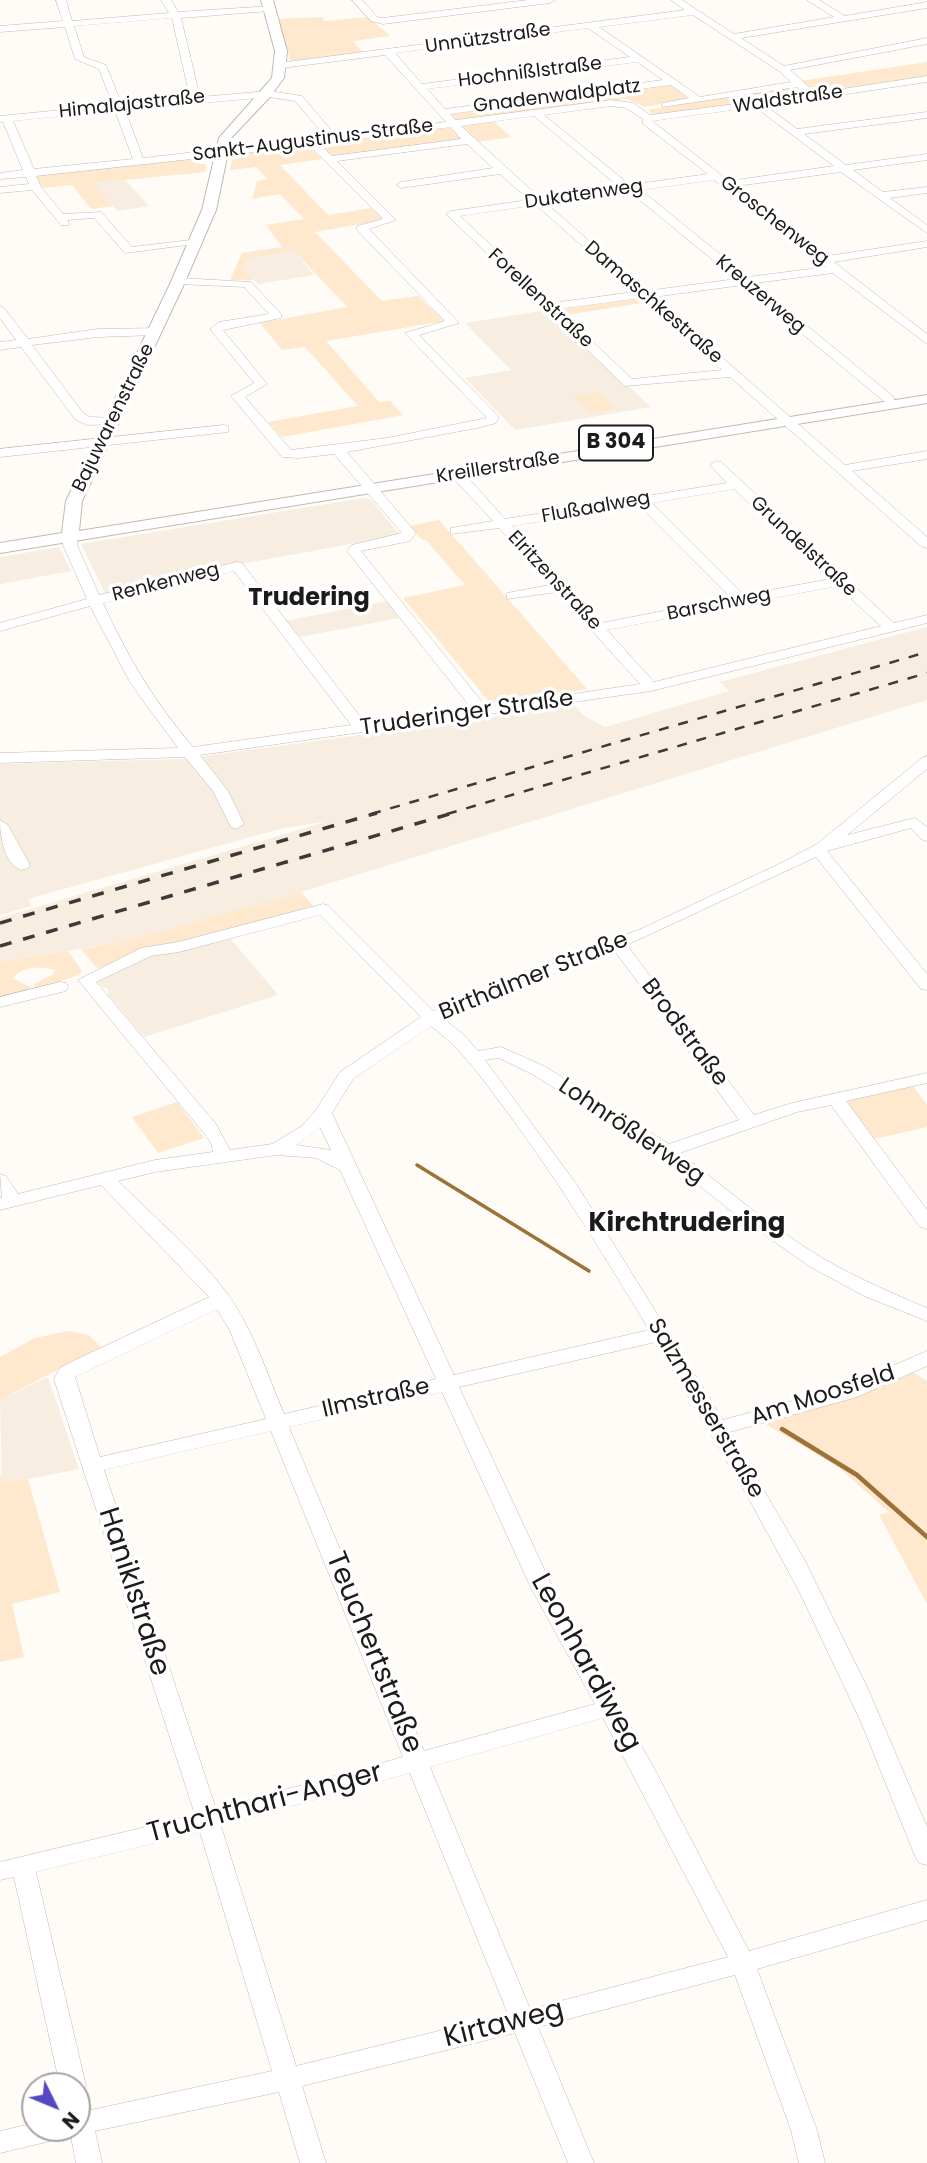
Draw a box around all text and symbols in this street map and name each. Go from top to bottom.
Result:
street label: Unnützstraße [424,19,552,59]
street label: Hochnißlstraße [457,53,603,93]
street label: Gnadenwaldplatz [472,75,642,119]
street label: Waldstraße [732,81,844,119]
street label: Himalajastraße [58,86,206,124]
street label: Sankt-Augustinus-Straße [191,115,435,167]
street label: Groschenweg [715,171,833,271]
street label: Dukatenweg [523,175,645,215]
street label: Damaschkestraße [579,237,727,369]
street label: Forellenstraße [483,244,597,354]
street label: Kreuzerweg [710,251,810,339]
street label: Bajuwarenstraße [68,340,160,496]
road number: B 304 [579,426,653,460]
street label: Kreillerstraße [435,447,561,489]
street label: Flußaalweg [540,487,652,529]
street label: Grundelstraße [745,492,861,602]
street label: Elritzenstraße [502,527,606,635]
street label: Renkenweg [110,559,222,607]
street label: Barschweg [665,584,773,626]
district label: Trudering [248,585,370,613]
street label: Truderinger Straße [359,685,575,743]
street label: Birthälmer Straße [436,927,632,1027]
street label: Brodstraße [635,974,733,1092]
street label: Lohnrößlerweg [553,1073,709,1191]
district label: Kirchtrudering [588,1208,786,1240]
street label: Salzmesserstraße [641,1314,769,1504]
street label: Am Moosfeld [748,1360,898,1432]
street label: Ilmstraße [320,1373,432,1425]
street label: Haniklstraße [90,1504,176,1680]
street label: Teuchertstraße [317,1548,429,1758]
street label: Leonhardiweg [522,1568,648,1758]
street label: Truchthari-Anger [144,1756,386,1852]
street label: Kirtaweg [441,1994,567,2056]
north arrow [21,2072,91,2142]
text: N [56,2106,85,2135]

